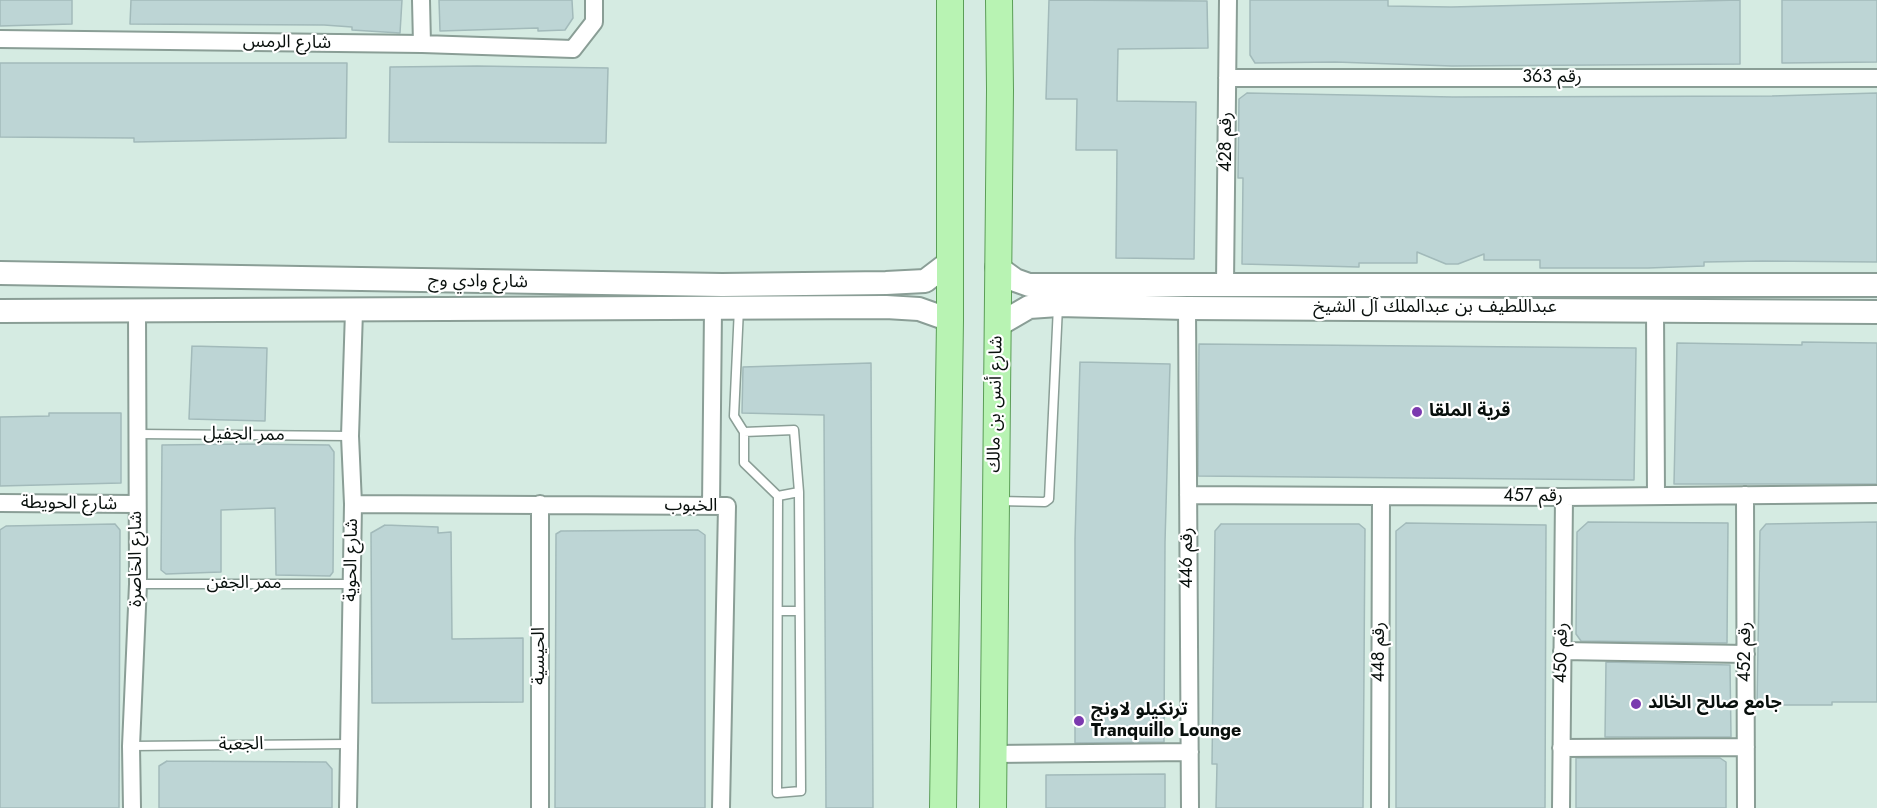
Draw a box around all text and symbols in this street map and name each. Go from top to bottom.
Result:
street label: شارع الرمس [243,31,331,55]
street label: رقم 363 [1522,67,1582,89]
street label: رقم 428 [1216,112,1238,172]
street label: شارع وادي وج [428,270,528,294]
street label: عبداللطيف بن عبدالملك آل الشيخ [1313,297,1557,319]
street label: شارع أنس بن مالك [984,335,1008,473]
place label: قرية الملقا [1429,401,1510,423]
marker: قرية الملقا [1410,405,1424,419]
street label: ممر الجفيل [203,423,285,447]
street label: رقم 457 [1503,486,1563,508]
street label: شارع الحويطة [21,492,117,516]
street label: الخبوب [664,495,718,517]
street label: شارع الخاصرة [126,511,148,607]
street label: شارع الحوية [340,518,364,602]
street label: رقم 446 [1177,528,1199,588]
street label: ممر الجفن [207,573,281,595]
street label: رقم 448 [1369,622,1391,682]
street label: رقم 450 [1551,622,1573,684]
street label: رقم 452 [1735,622,1757,682]
street label: الحيسية [529,627,551,685]
place label: جامع صالح الخالد [1648,693,1782,715]
marker: جامع صالح الخالد [1629,697,1643,711]
place label: ترنكيلو لاونج Tranquillo Lounge [1091,700,1241,742]
marker: ترنكيلو لاونج Tranquillo Lounge [1072,714,1086,728]
street label: الجعبة [218,734,264,756]

